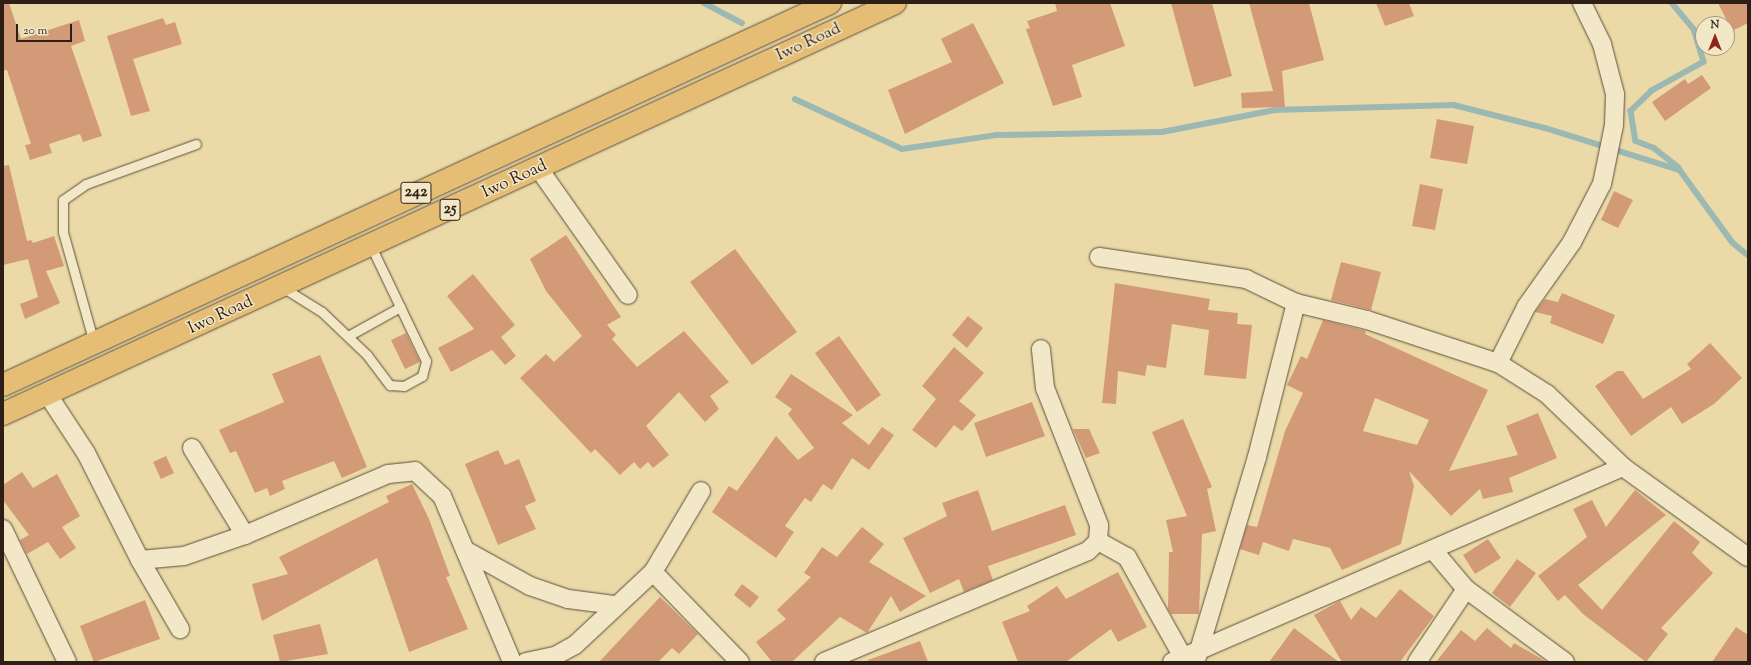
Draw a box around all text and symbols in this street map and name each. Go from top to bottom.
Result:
scale bar [18,16,74,42]
north arrow [1695,16,1735,56]
text: N [1711,17,1719,33]
street label: Iwo Road [773,19,845,67]
text: 20 m [23,22,47,40]
street label: Iwo Road [479,156,551,204]
road number: 242 [400,179,432,207]
road number: 25 [439,196,461,224]
street label: Iwo Road [185,292,257,340]

